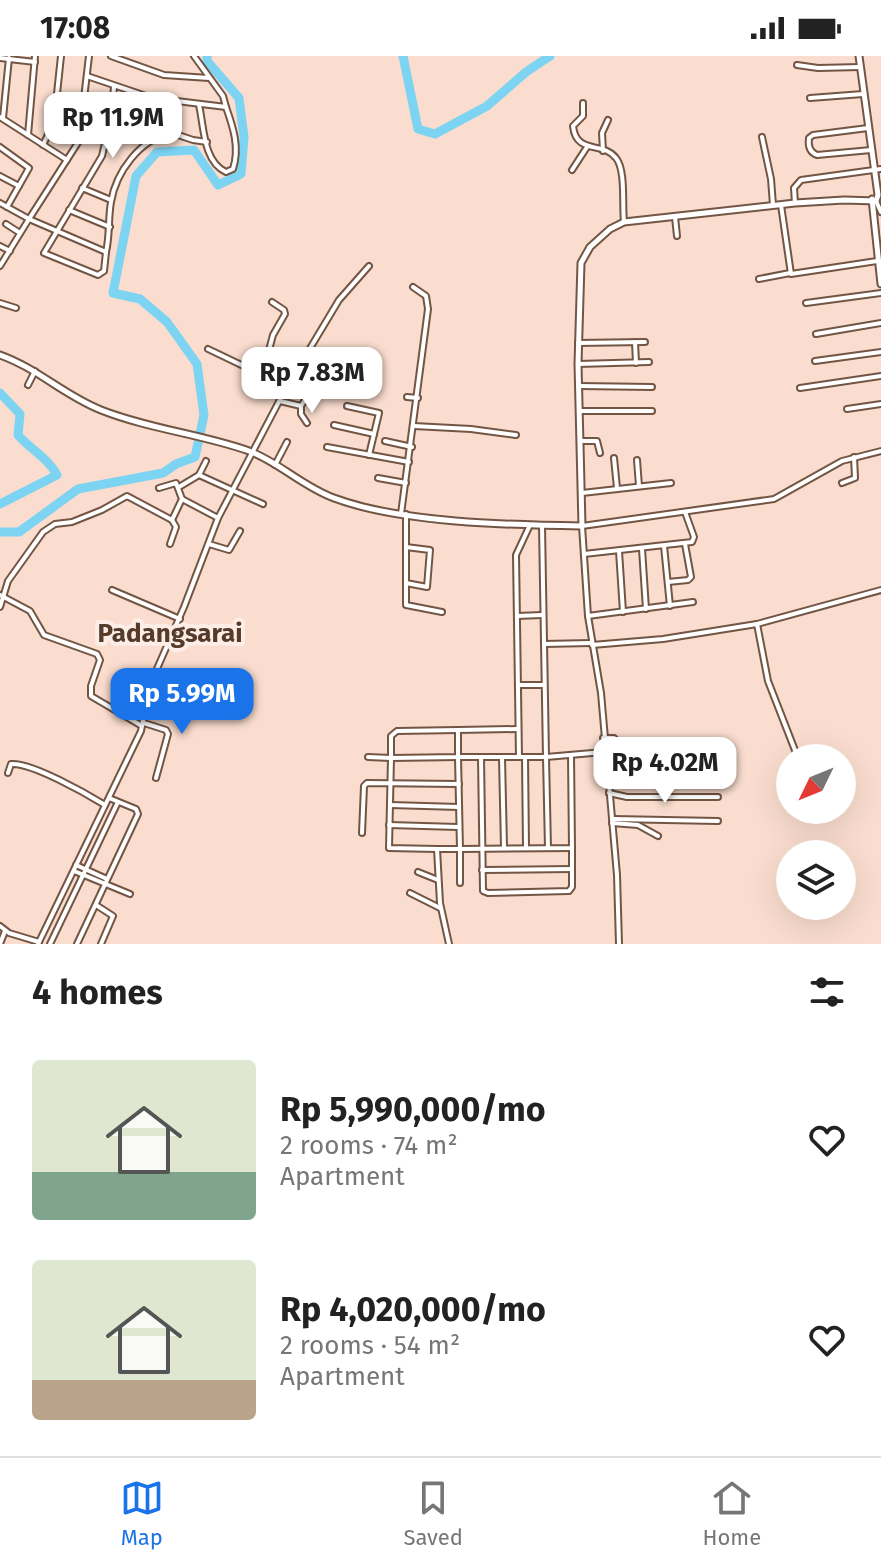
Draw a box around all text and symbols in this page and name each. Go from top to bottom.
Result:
text: 17:08 [40,10,110,46]
pin: Rp 11.9M [30,92,196,160]
text: Rp 11.9M [62,102,164,133]
pin: Rp 7.83M [229,347,395,415]
text: Rp 7.83M [259,357,365,388]
district label: Padangsarai [97,618,243,649]
pin: Rp 5.99M [99,668,265,736]
text: Rp 5.99M [129,678,235,709]
pin: Rp 4.02M [582,737,748,805]
north arrow [776,744,856,824]
map controls [776,744,856,920]
text: Rp 4.02M [611,747,719,778]
button: layers [776,840,856,920]
icon: filters [805,970,849,1014]
text: 4 homes [32,972,163,1013]
text: Rp 5,990,000/mo [280,1089,546,1130]
icon: home [96,1092,192,1188]
icon: heart [805,1118,849,1162]
text: 2 rooms · 74 m² [280,1130,458,1161]
text: Apartment [280,1161,405,1192]
text: Rp 4,020,000/mo [280,1289,546,1330]
icon: home [96,1292,192,1388]
icon: heart [805,1318,849,1362]
text: 2 rooms · 54 m² [280,1330,460,1361]
text: Apartment [280,1361,405,1392]
tab: Map [120,1476,164,1551]
tab: Saved [403,1476,463,1551]
tab: Home [703,1476,761,1551]

